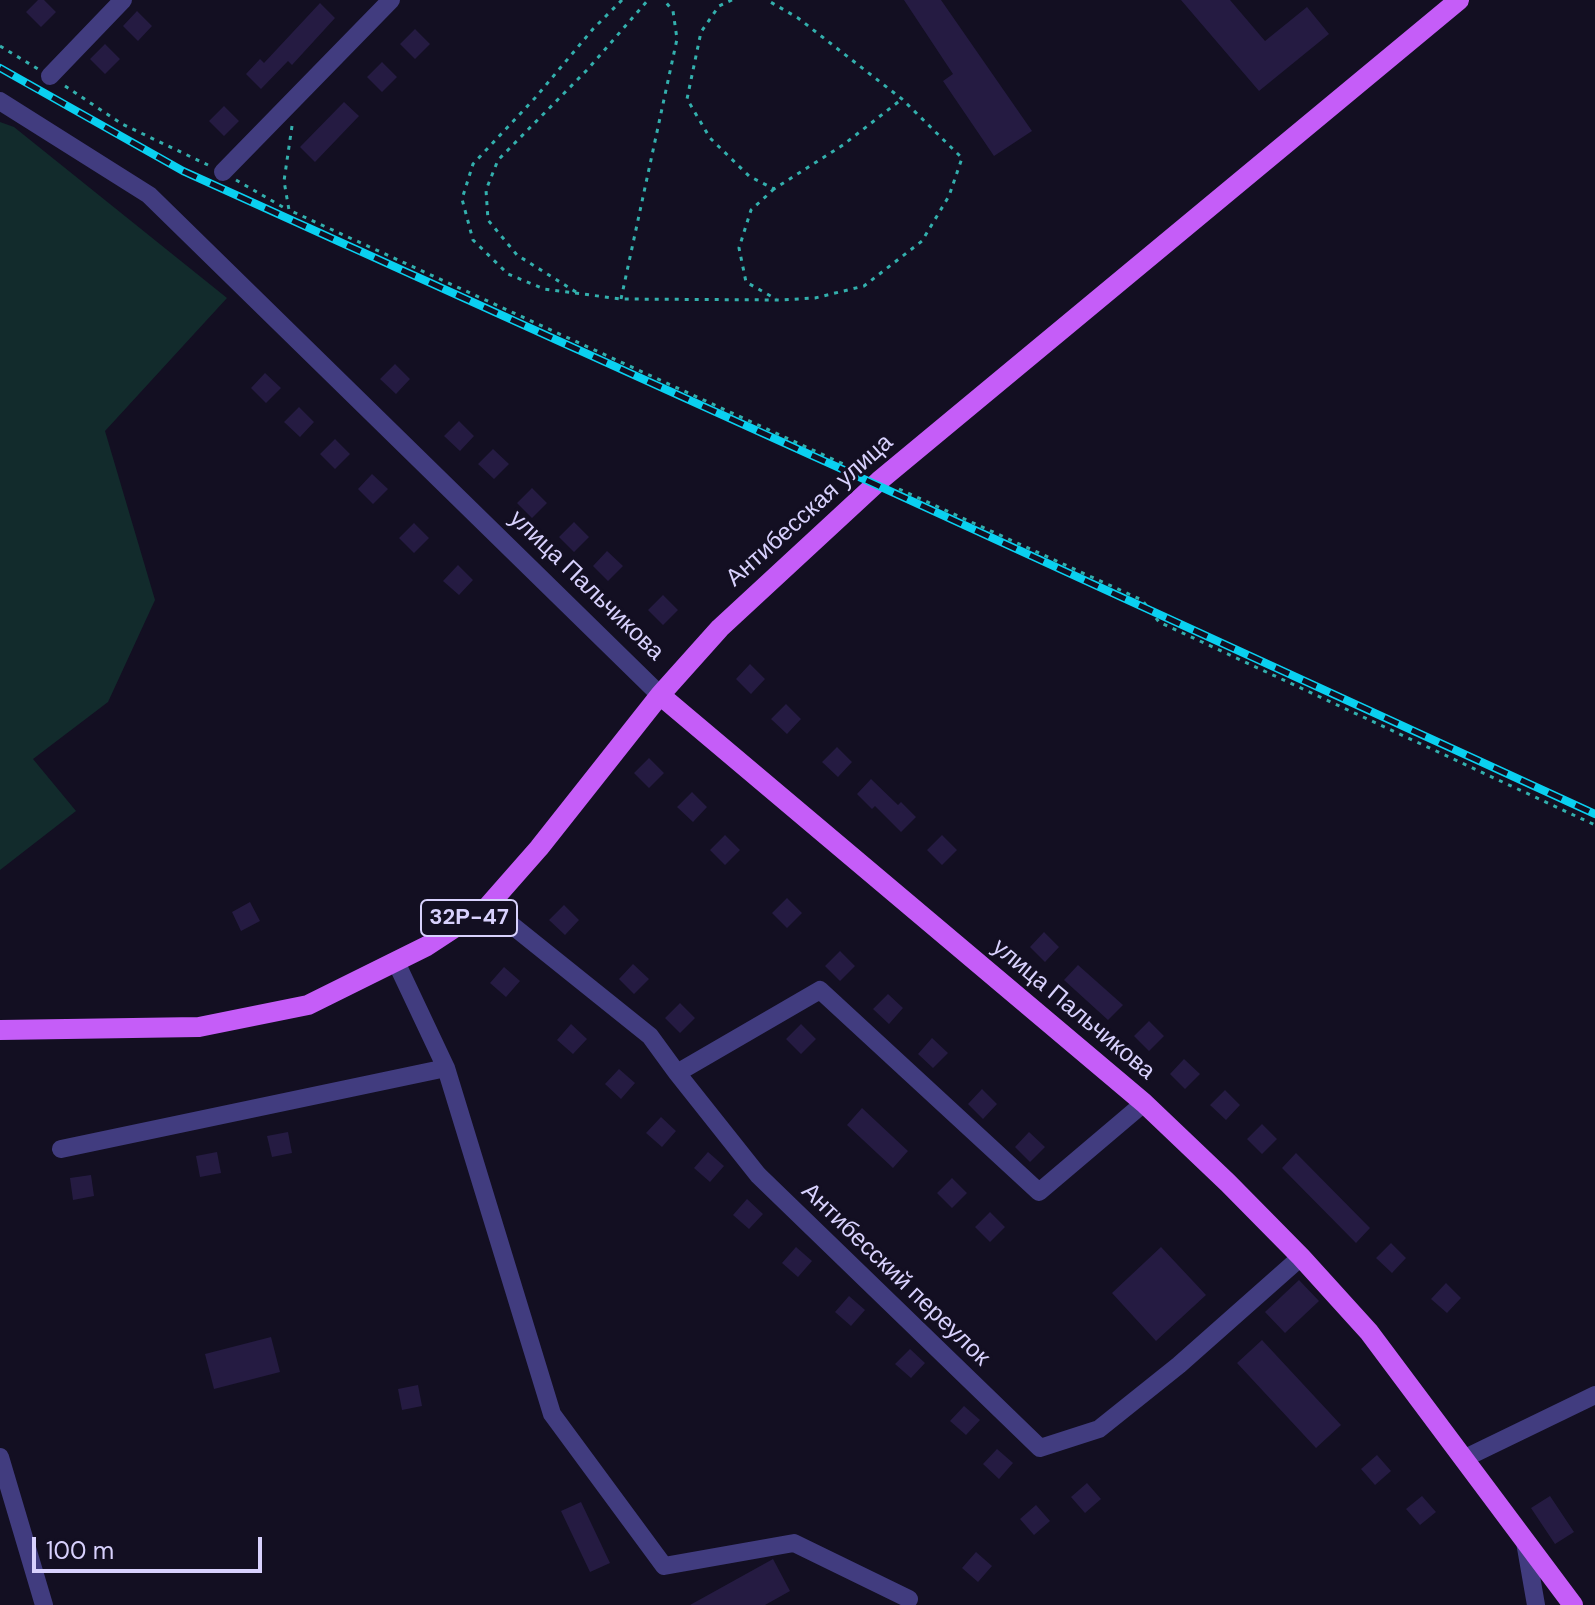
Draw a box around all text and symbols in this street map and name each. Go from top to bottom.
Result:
street label: Антибесская улица [721,429,899,593]
street label: улица Пальчикова [503,505,669,667]
road number: 32Р-47 [421,900,517,936]
street label: улица Пальчикова [986,933,1160,1087]
street label: Антибесский переулок [795,1178,995,1372]
scale bar [36,1521,266,1571]
text: 100 m [46,1535,114,1566]

